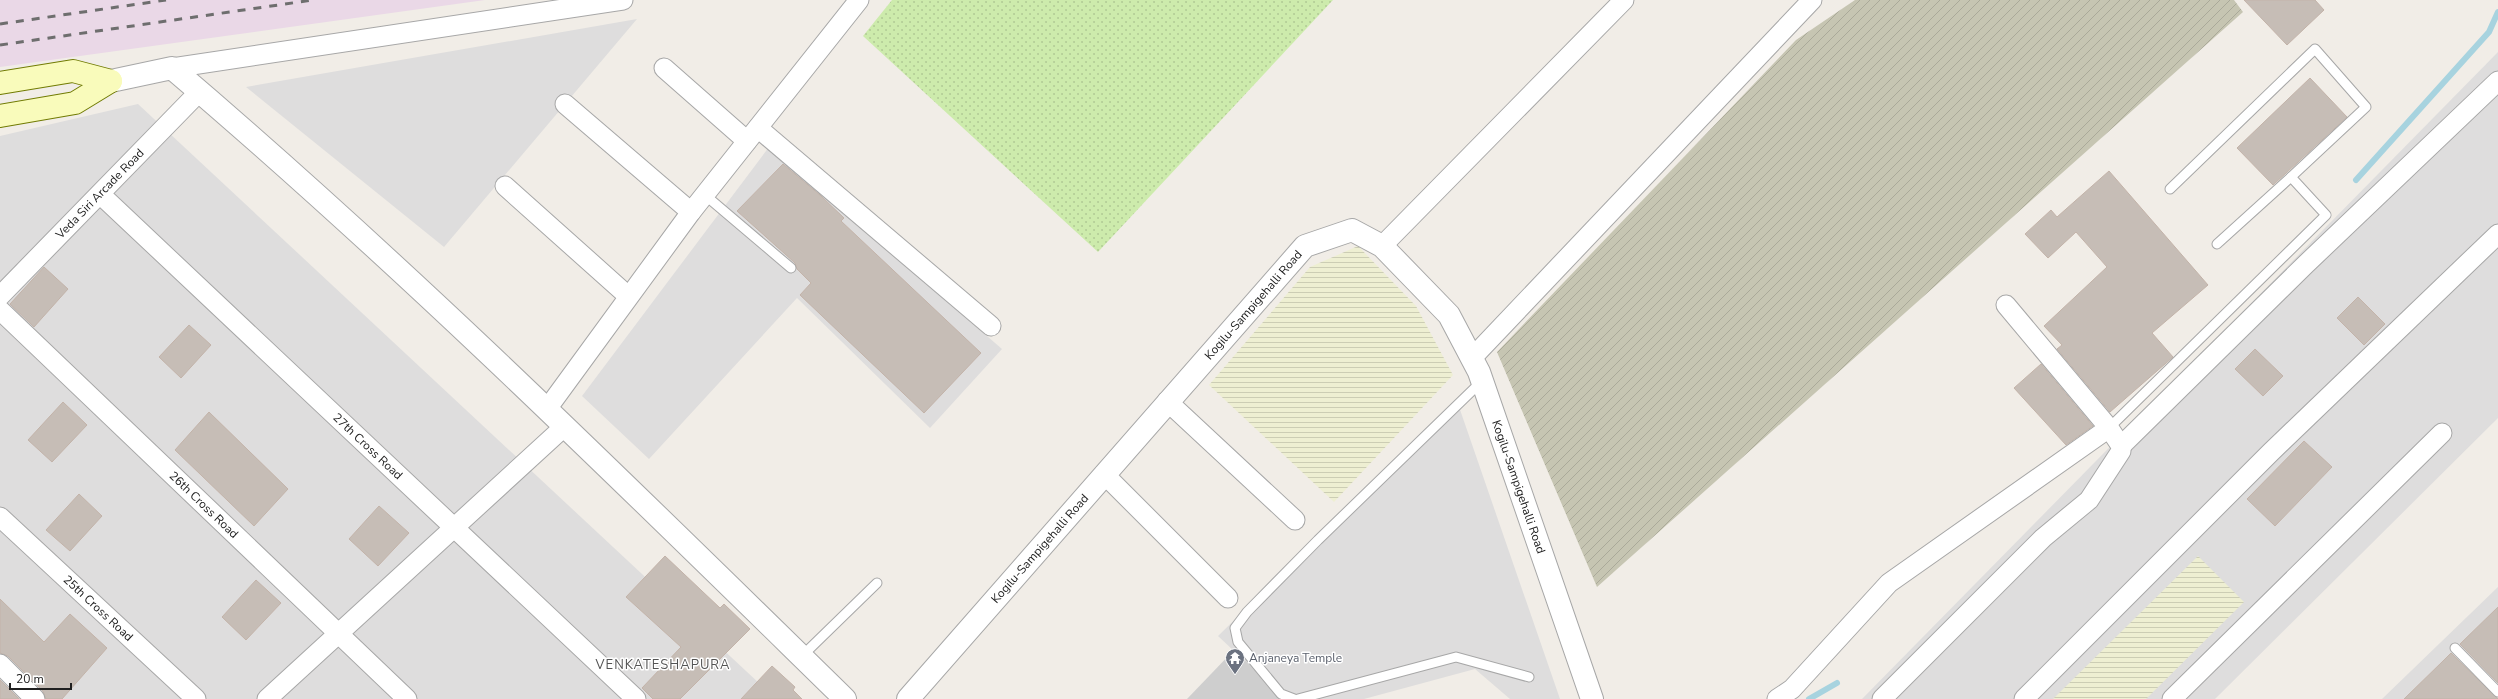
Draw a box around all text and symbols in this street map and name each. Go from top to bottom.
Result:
street label: Veda Siri Arcade Road [51,145,148,243]
street label: Kogilu-Sampigehalli Road [1201,247,1306,363]
street label: 27th Cross Road [330,410,406,483]
street label: Kogilu-Sampigehalli Road [1488,418,1549,556]
street label: 26th Cross Road [166,468,242,542]
street label: Kogilu-Sampigehalli Road [987,490,1092,607]
street label: 25th Cross Road [60,572,137,645]
temple icon: Anjaneya Temple [1224,647,1246,675]
place label: Anjaneya Temple [1249,650,1342,666]
district label: VENKATESHAPURA [595,656,730,674]
scale bar [10,665,71,691]
text: 20 m [16,671,44,687]

